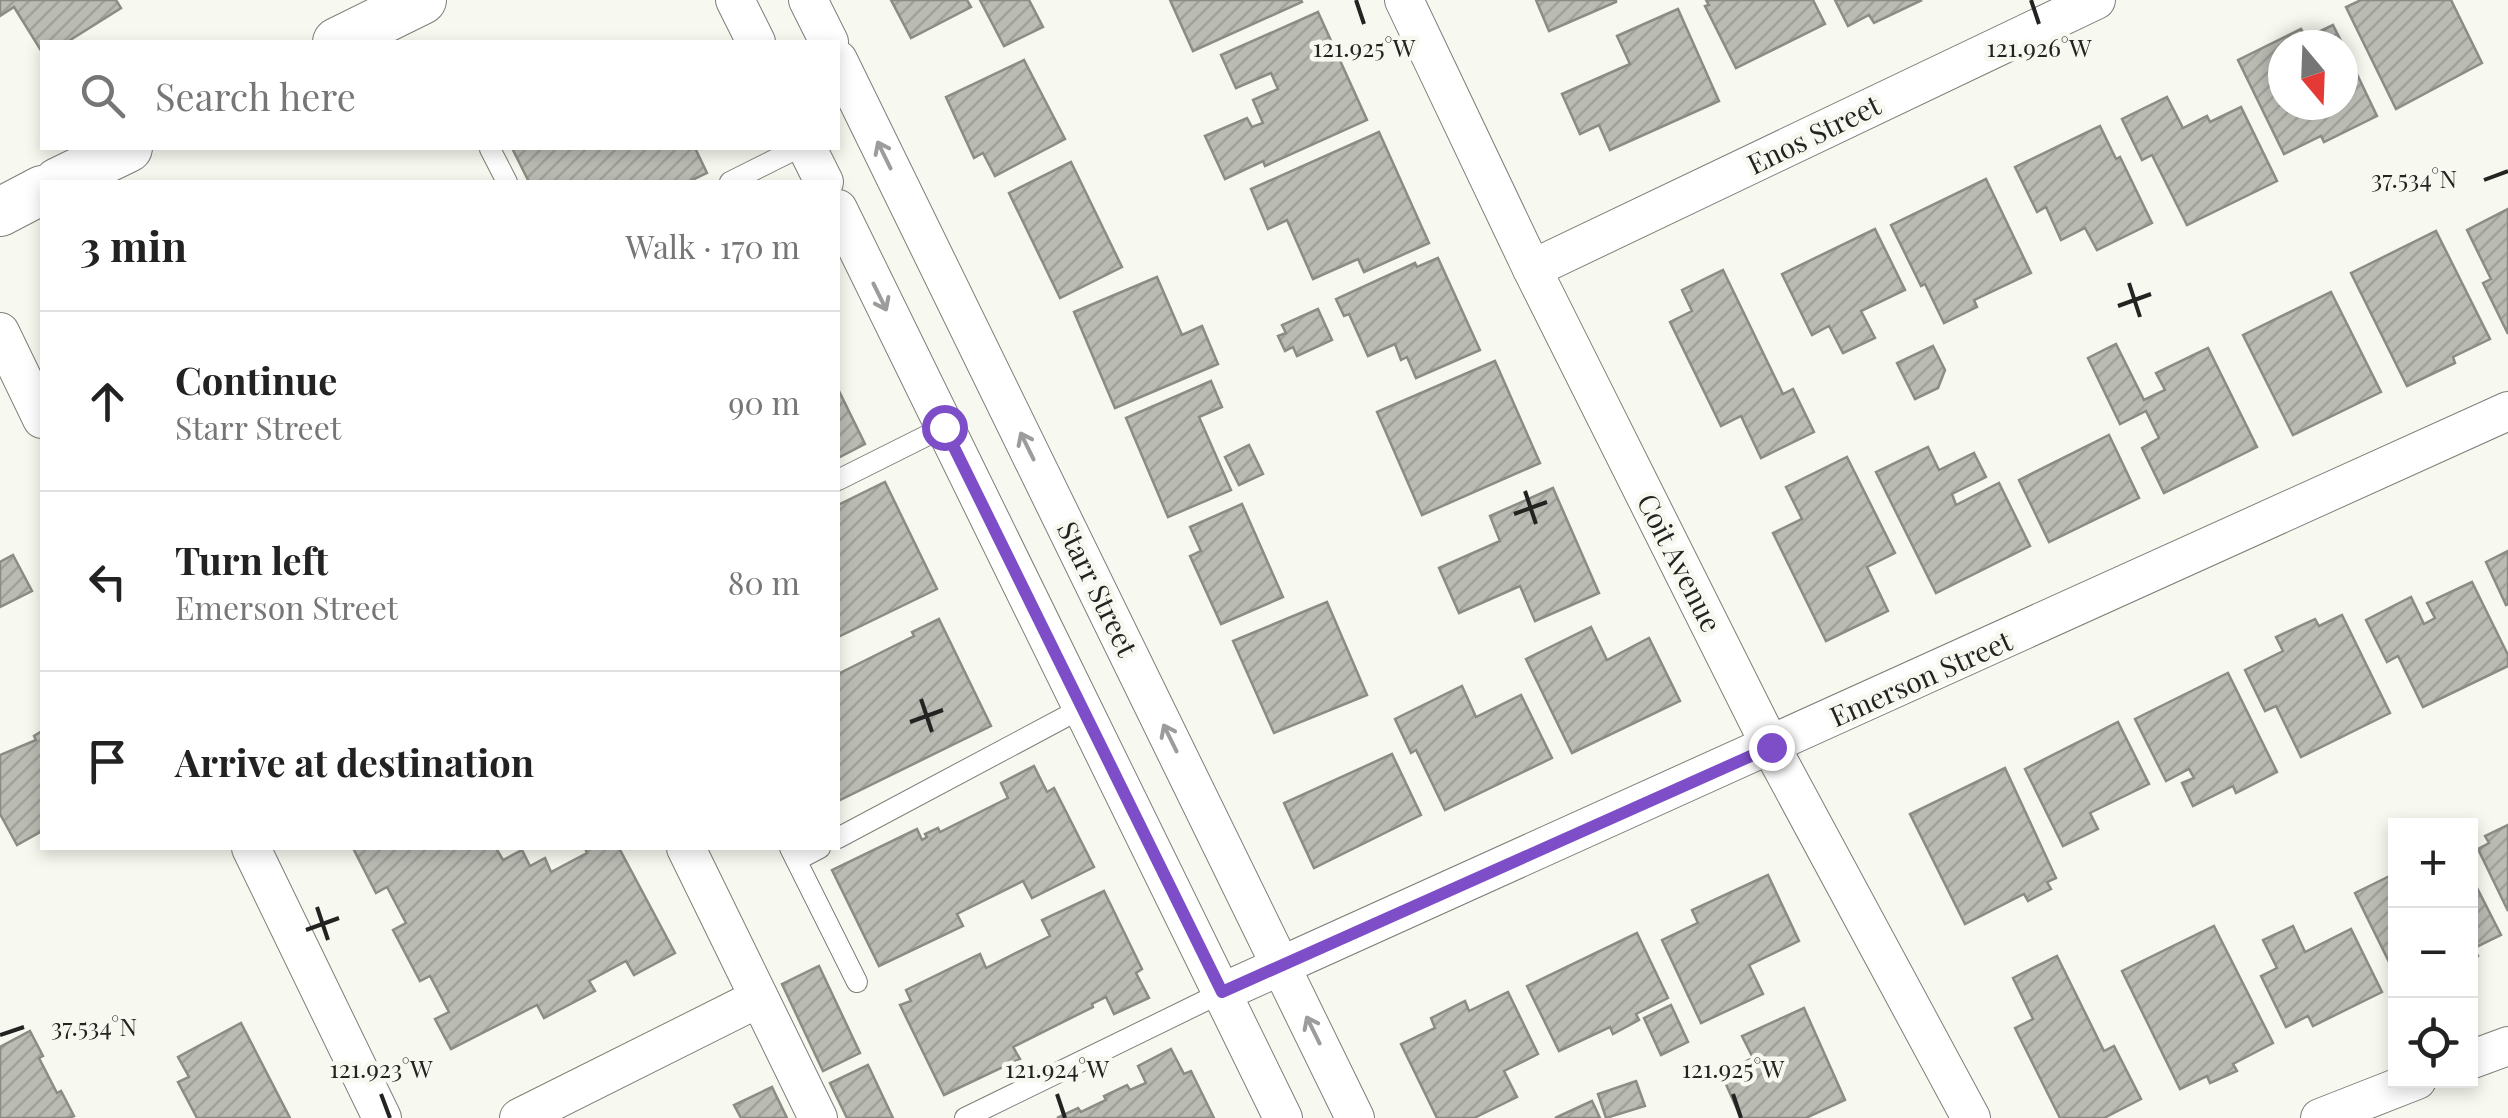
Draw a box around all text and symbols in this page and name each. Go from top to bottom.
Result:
text: 121.925°W [1313,30,1416,63]
text: 121.926°W [1986,30,2092,63]
north arrow [2268,30,2358,120]
search box [40,40,840,150]
icon: search [75,68,130,123]
text: Search here [155,70,356,121]
street label: Enos Street [1741,85,1887,182]
one-way arrow [874,140,893,170]
text: 37.534°N [2371,161,2457,194]
text: 3 min [80,217,187,273]
text: Walk · 170 m [626,224,800,267]
one-way arrow [872,281,891,311]
text: Continue [175,354,337,405]
icon: ahead [80,374,135,429]
text: 90 m [728,380,800,423]
text: Starr Street [175,405,341,448]
route start [922,405,968,451]
one-way arrow [1017,432,1036,462]
street label: Coit Avenue [1630,487,1731,638]
street label: Starr Street [1050,515,1147,663]
text: Turn left [175,534,328,585]
icon: left [80,554,135,609]
text: 80 m [728,560,800,603]
text: Emerson Street [175,585,398,628]
street label: Emerson Street [1824,621,2018,734]
one-way arrow [1160,724,1179,754]
route end [1749,725,1795,771]
icon: arrive [80,734,135,789]
text: Arrive at destination [175,736,534,787]
map controls [2388,818,2478,1088]
button: + [2388,818,2478,908]
button: − [2388,908,2478,998]
button: locate [2388,998,2478,1088]
text: 37.534°N [51,1009,137,1042]
one-way arrow [1302,1016,1321,1046]
text: 121.923°W [329,1051,433,1084]
text: 121.924°W [1005,1051,1109,1084]
text: 121.925°W [1682,1051,1785,1084]

